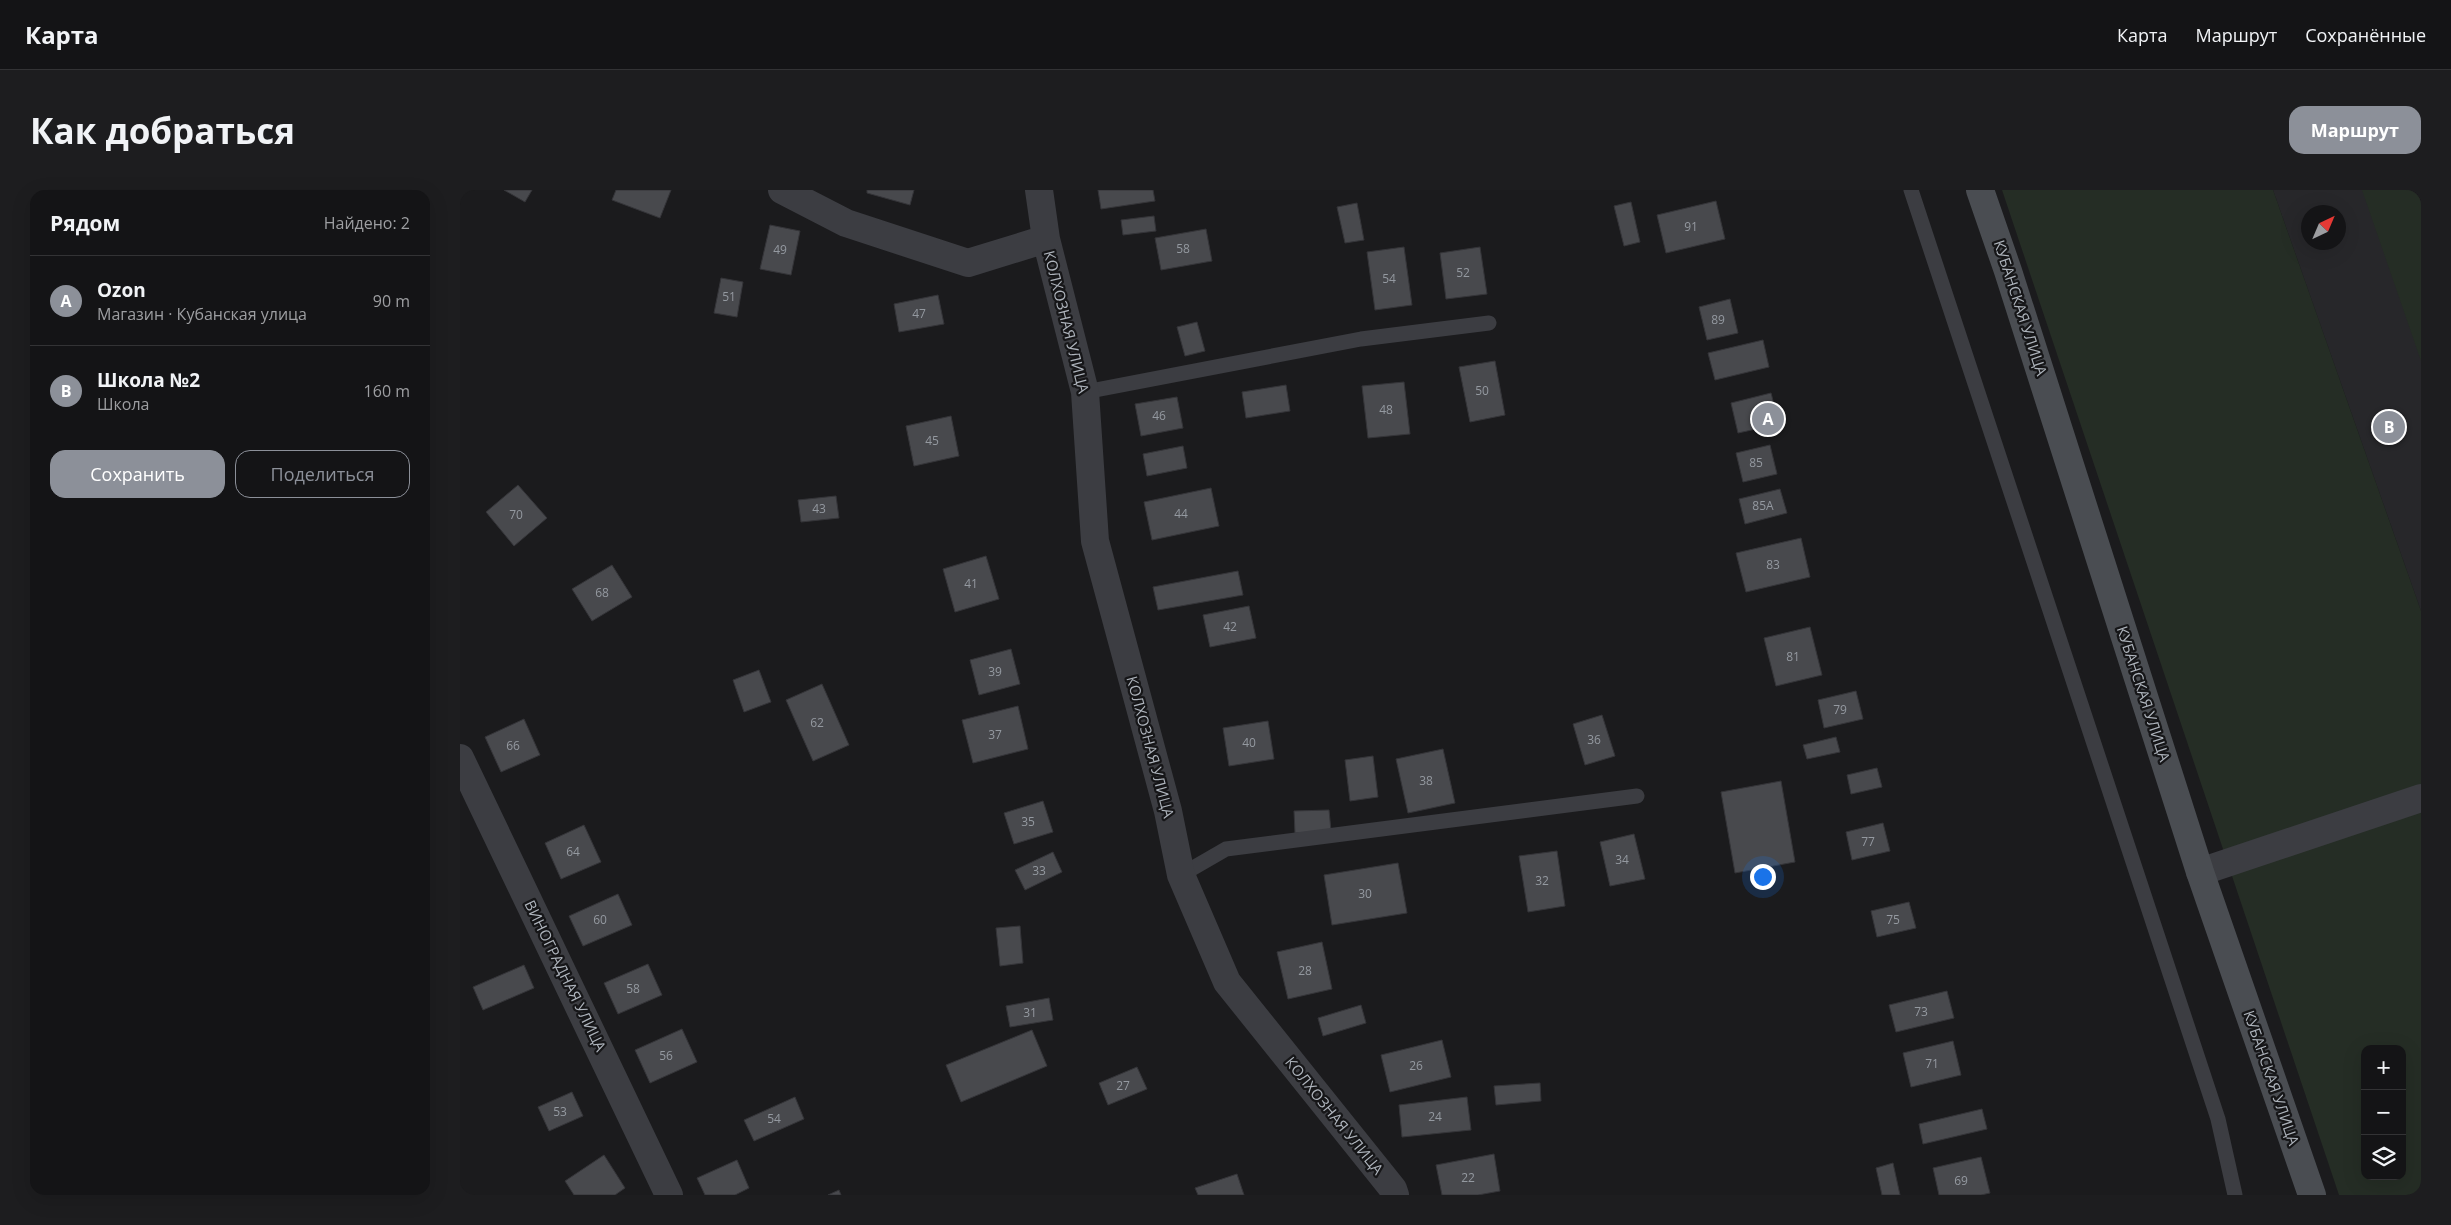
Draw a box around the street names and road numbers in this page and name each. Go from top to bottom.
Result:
street label: КУБАНСКАЯ УЛИЦА [1990,237,2052,378]
street label: КОЛХОЗНАЯ УЛИЦА [1040,248,1094,396]
street label: КУБАНСКАЯ УЛИЦА [2113,623,2175,764]
street label: КОЛХОЗНАЯ УЛИЦА [1122,674,1180,820]
street label: ВИНОГРАДНАЯ УЛИЦА [521,897,612,1055]
street label: КУБАНСКАЯ УЛИЦА [2239,1008,2305,1148]
street label: КОЛХОЗНАЯ УЛИЦА [1281,1052,1389,1179]

